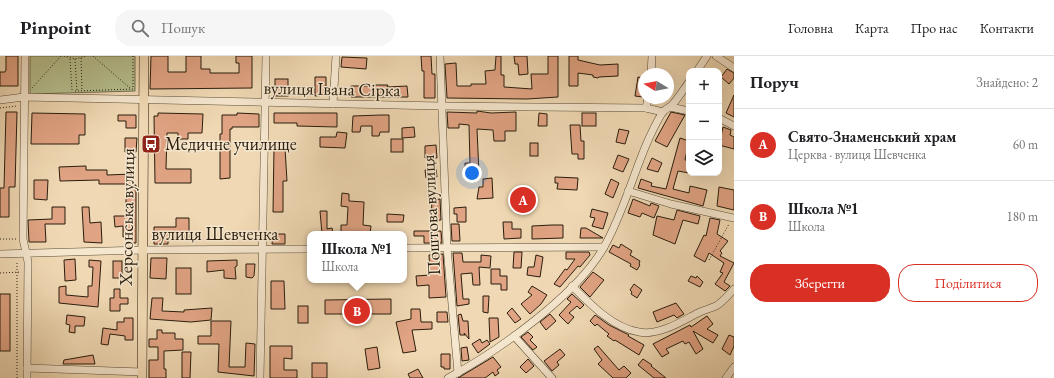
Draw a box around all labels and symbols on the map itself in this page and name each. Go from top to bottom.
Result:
north arrow [638,68,674,104]
street label: вулиця Івана Сірка [263,76,402,101]
place label: Медичне училище [165,132,297,155]
bus stop icon: Медичне училище [140,133,162,155]
street label: Херсонська вулиця [114,148,139,287]
street label: Поштова вулиця [416,154,445,276]
your location [462,163,482,183]
pin: A [510,185,536,215]
street label: вулиця Шевченка [152,222,279,245]
pin: B [344,296,370,326]

